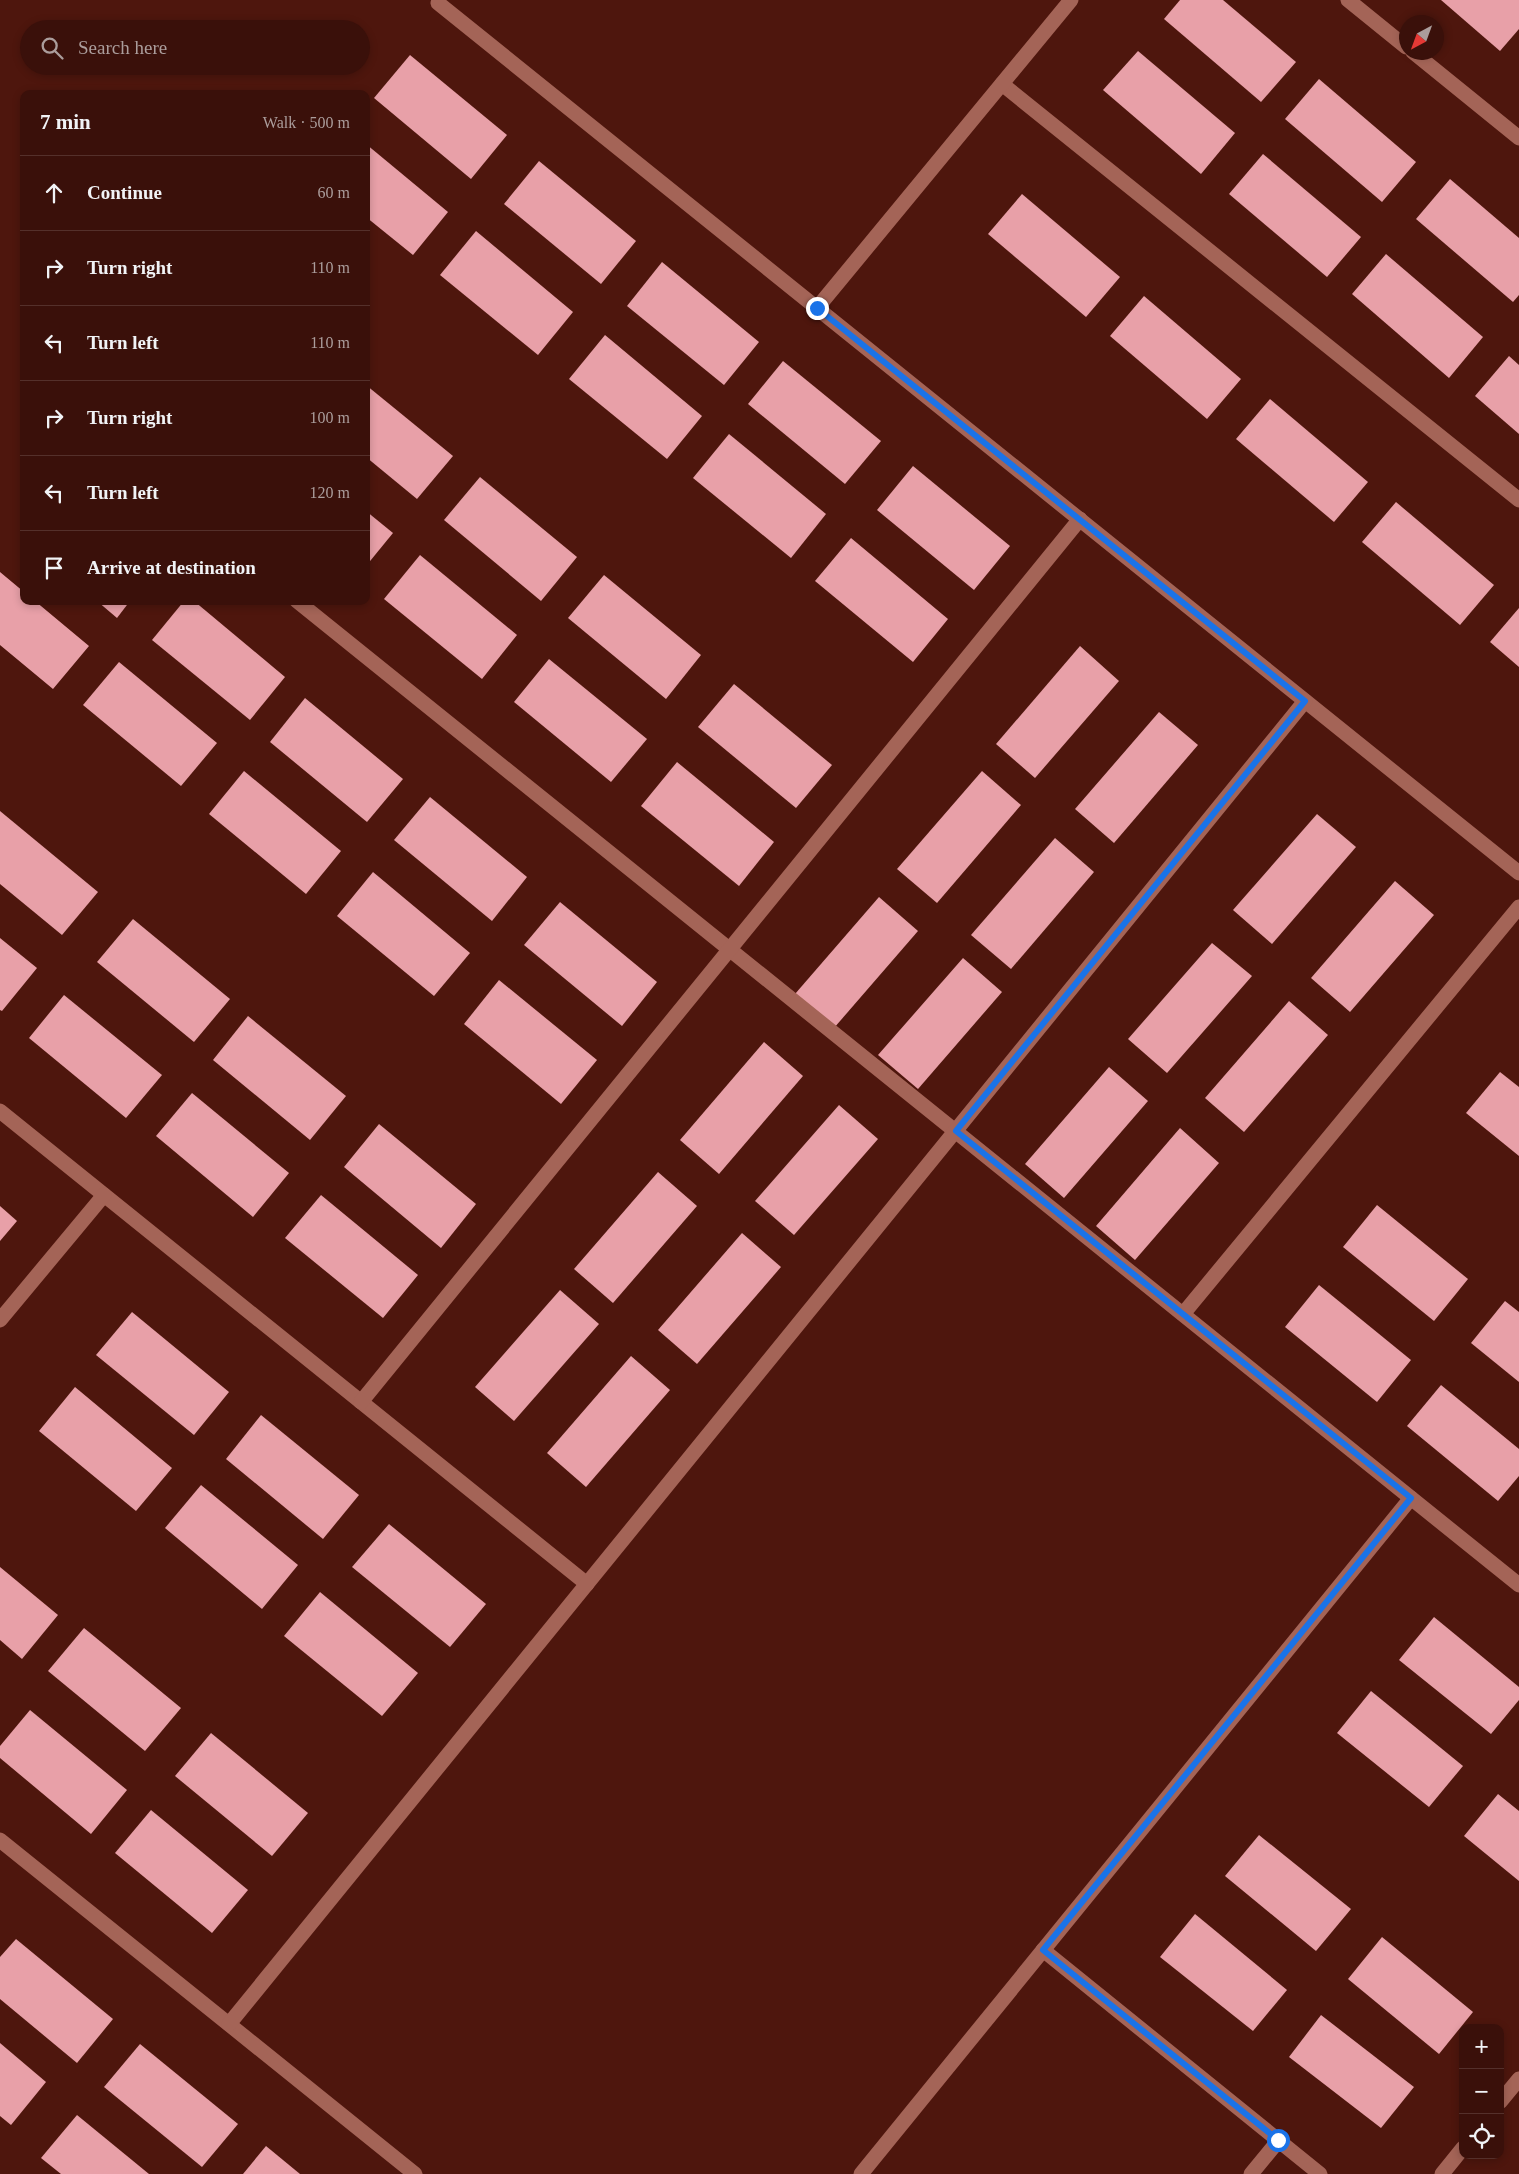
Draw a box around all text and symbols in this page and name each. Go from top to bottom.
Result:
north arrow [1399,15,1444,60]
search box [20,20,370,75]
icon: search [38,34,66,62]
text: Search here [78,37,167,58]
text: 7 min [40,110,91,134]
text: Walk · 500 m [263,114,350,131]
icon: ahead [40,179,68,207]
text: Continue [87,182,162,203]
text: 60 m [318,184,350,201]
icon: right [40,254,68,282]
text: Turn right [87,257,172,278]
text: 110 m [310,259,350,276]
route end [806,297,829,320]
icon: left [40,329,68,357]
text: Turn left [87,332,159,353]
text: 110 m [310,334,350,351]
icon: right [40,404,68,432]
text: Turn right [87,407,172,428]
text: 100 m [310,409,350,426]
icon: left [40,479,68,507]
text: Turn left [87,482,159,503]
text: 120 m [310,484,350,501]
icon: arrive [40,554,68,582]
text: Arrive at destination [87,557,256,578]
map controls [1459,2024,1504,2159]
button: + [1459,2024,1504,2069]
button: − [1459,2069,1504,2114]
button: locate [1459,2114,1504,2159]
route start [1267,2129,1290,2152]

